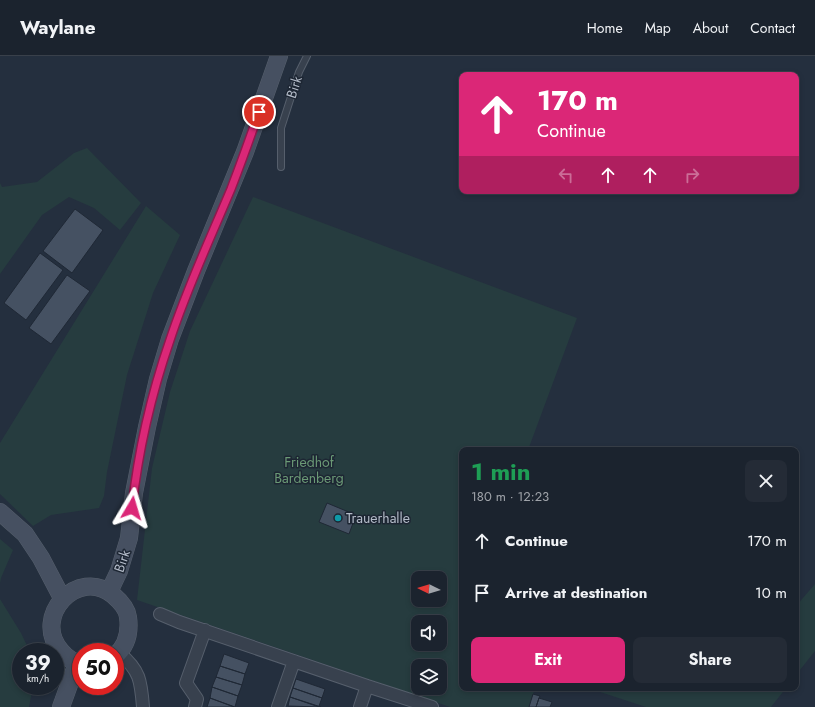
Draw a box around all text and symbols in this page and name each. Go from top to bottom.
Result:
text: Waylane [20,14,96,41]
text: Home [587,18,623,38]
text: Map [645,18,671,38]
text: About [693,18,728,38]
text: Contact [750,18,795,38]
street label: Birk [281,72,307,101]
text: 170 m [537,80,618,121]
icon: ahead [471,88,523,140]
pin [242,95,276,129]
icon: arrive [248,101,270,123]
text: Continue [537,118,606,144]
icon: left [555,164,577,186]
icon: ahead [597,164,619,186]
icon: ahead [639,164,661,186]
icon: right [681,164,703,186]
park label: Friedhof Bardenberg [274,452,344,488]
text: 1 min [471,454,531,489]
button: close [745,460,787,502]
position arrow [111,487,153,529]
text: 180 m · 12:23 [471,487,549,506]
place label: Trauerhalle [346,508,410,528]
marker: Trauerhalle [333,513,343,523]
icon: ahead [471,530,493,552]
text: Continue [505,530,568,552]
text: 170 m [747,530,787,552]
street label: Birk [109,546,135,575]
north arrow [411,571,447,607]
map controls [411,571,447,695]
icon: arrive [471,582,493,604]
text: Arrive at destination [505,582,647,604]
text: 10 m [755,582,787,604]
button: sound [411,615,447,651]
button: Exit [471,637,625,683]
button: Share [633,637,787,683]
speed limit sign: 50 [72,643,124,695]
text: 39 [25,649,51,678]
button: layers [411,659,447,695]
text: km/h [27,671,49,686]

